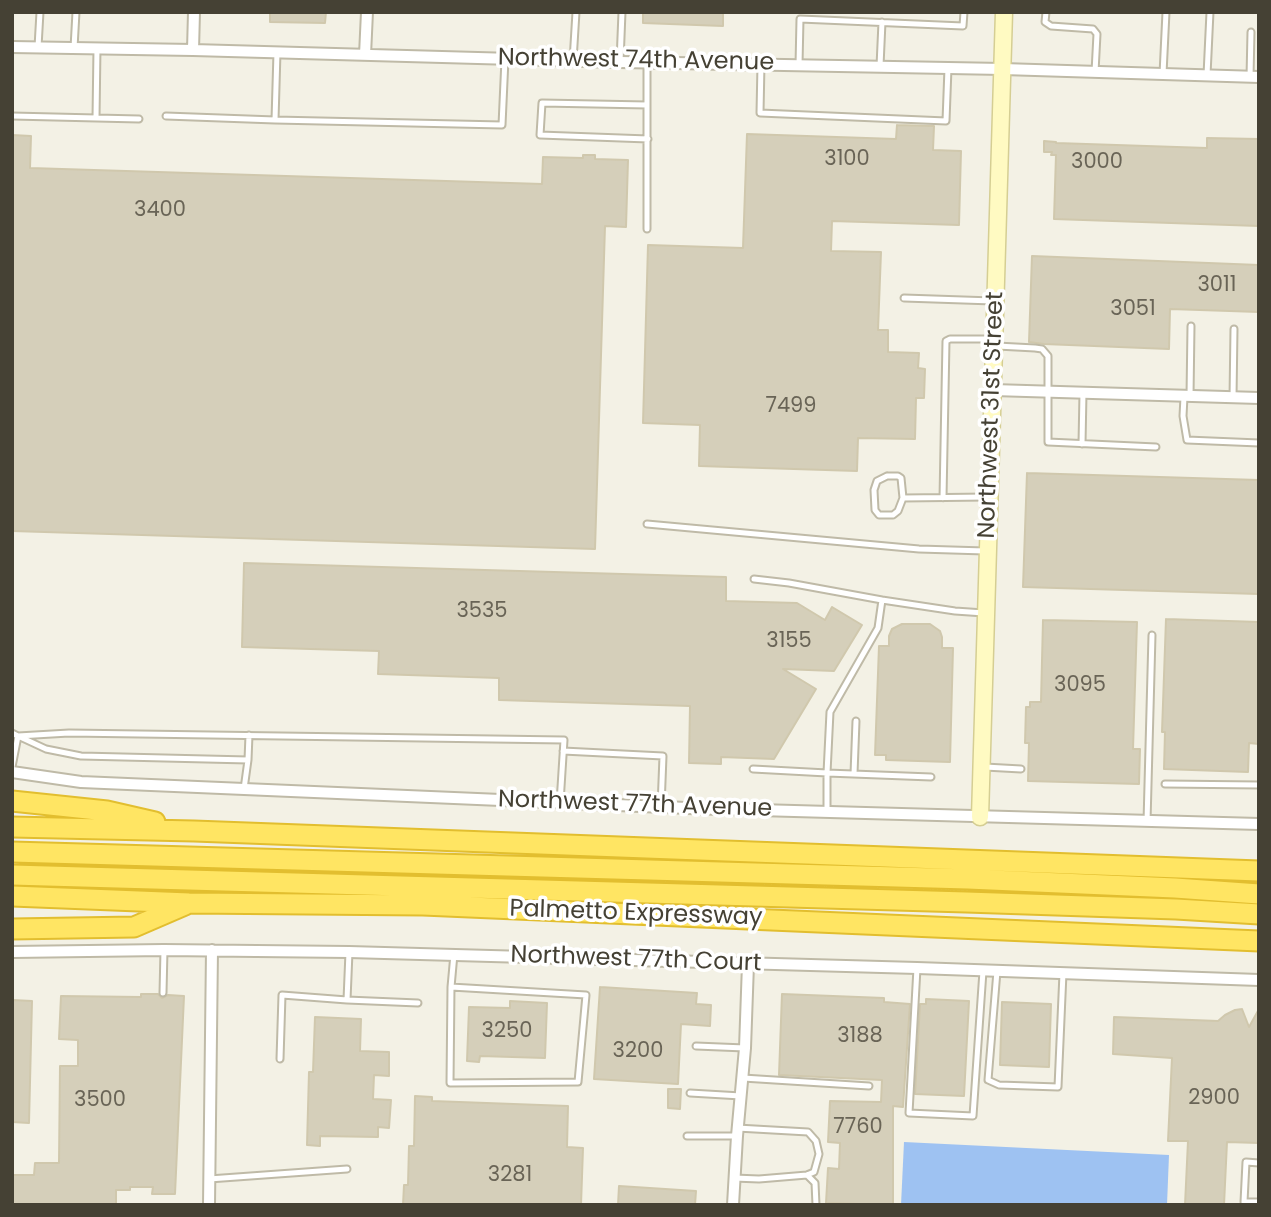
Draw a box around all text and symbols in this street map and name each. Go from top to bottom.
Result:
street label: Northwest 74th Avenue [498,44,774,78]
house number: 3100 [824,147,870,173]
house number: 3000 [1071,150,1123,176]
house number: 3400 [134,198,186,224]
house number: 3011 [1198,273,1236,299]
street label: Northwest 31st Street [973,291,1011,539]
house number: 3051 [1110,297,1156,323]
house number: 7499 [765,394,817,420]
house number: 3535 [456,599,508,625]
house number: 3155 [766,629,812,655]
house number: 3095 [1054,673,1106,699]
street label: Northwest 77th Avenue [497,786,773,824]
street label: Palmetto Expressway [509,895,763,933]
street label: Northwest 77th Court [510,941,762,979]
house number: 3250 [482,1019,532,1045]
house number: 3188 [837,1024,883,1050]
house number: 3200 [613,1039,663,1065]
house number: 2900 [1188,1086,1240,1112]
house number: 3500 [74,1088,126,1114]
house number: 7760 [833,1115,883,1141]
house number: 3281 [488,1163,532,1189]

